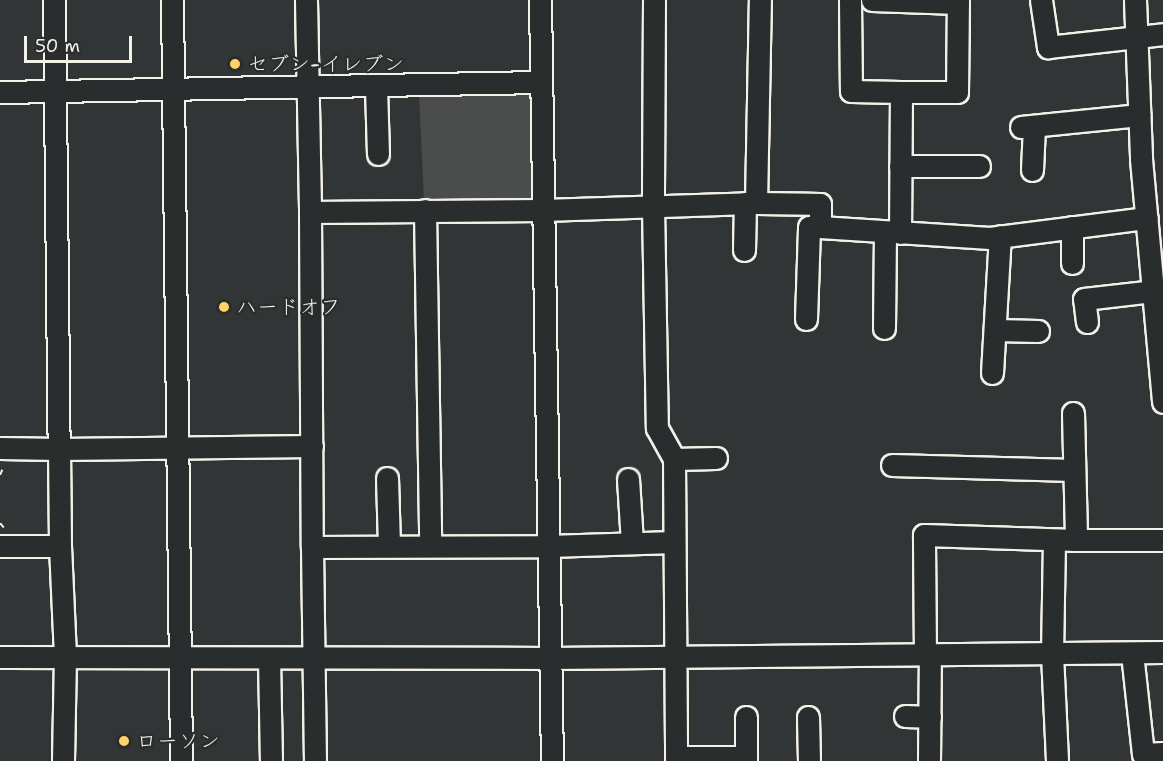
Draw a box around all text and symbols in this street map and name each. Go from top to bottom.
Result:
scale bar [27,24,135,62]
text: 50 m [35,34,80,58]
place label: セブン-イレブン [247,51,404,77]
marker: セブン-イレブン [228,57,242,71]
place label: ハードオフ [236,294,341,320]
marker: ハードオフ [217,300,231,314]
place label: ローソン [136,728,220,754]
marker: ローソン [117,734,131,748]

